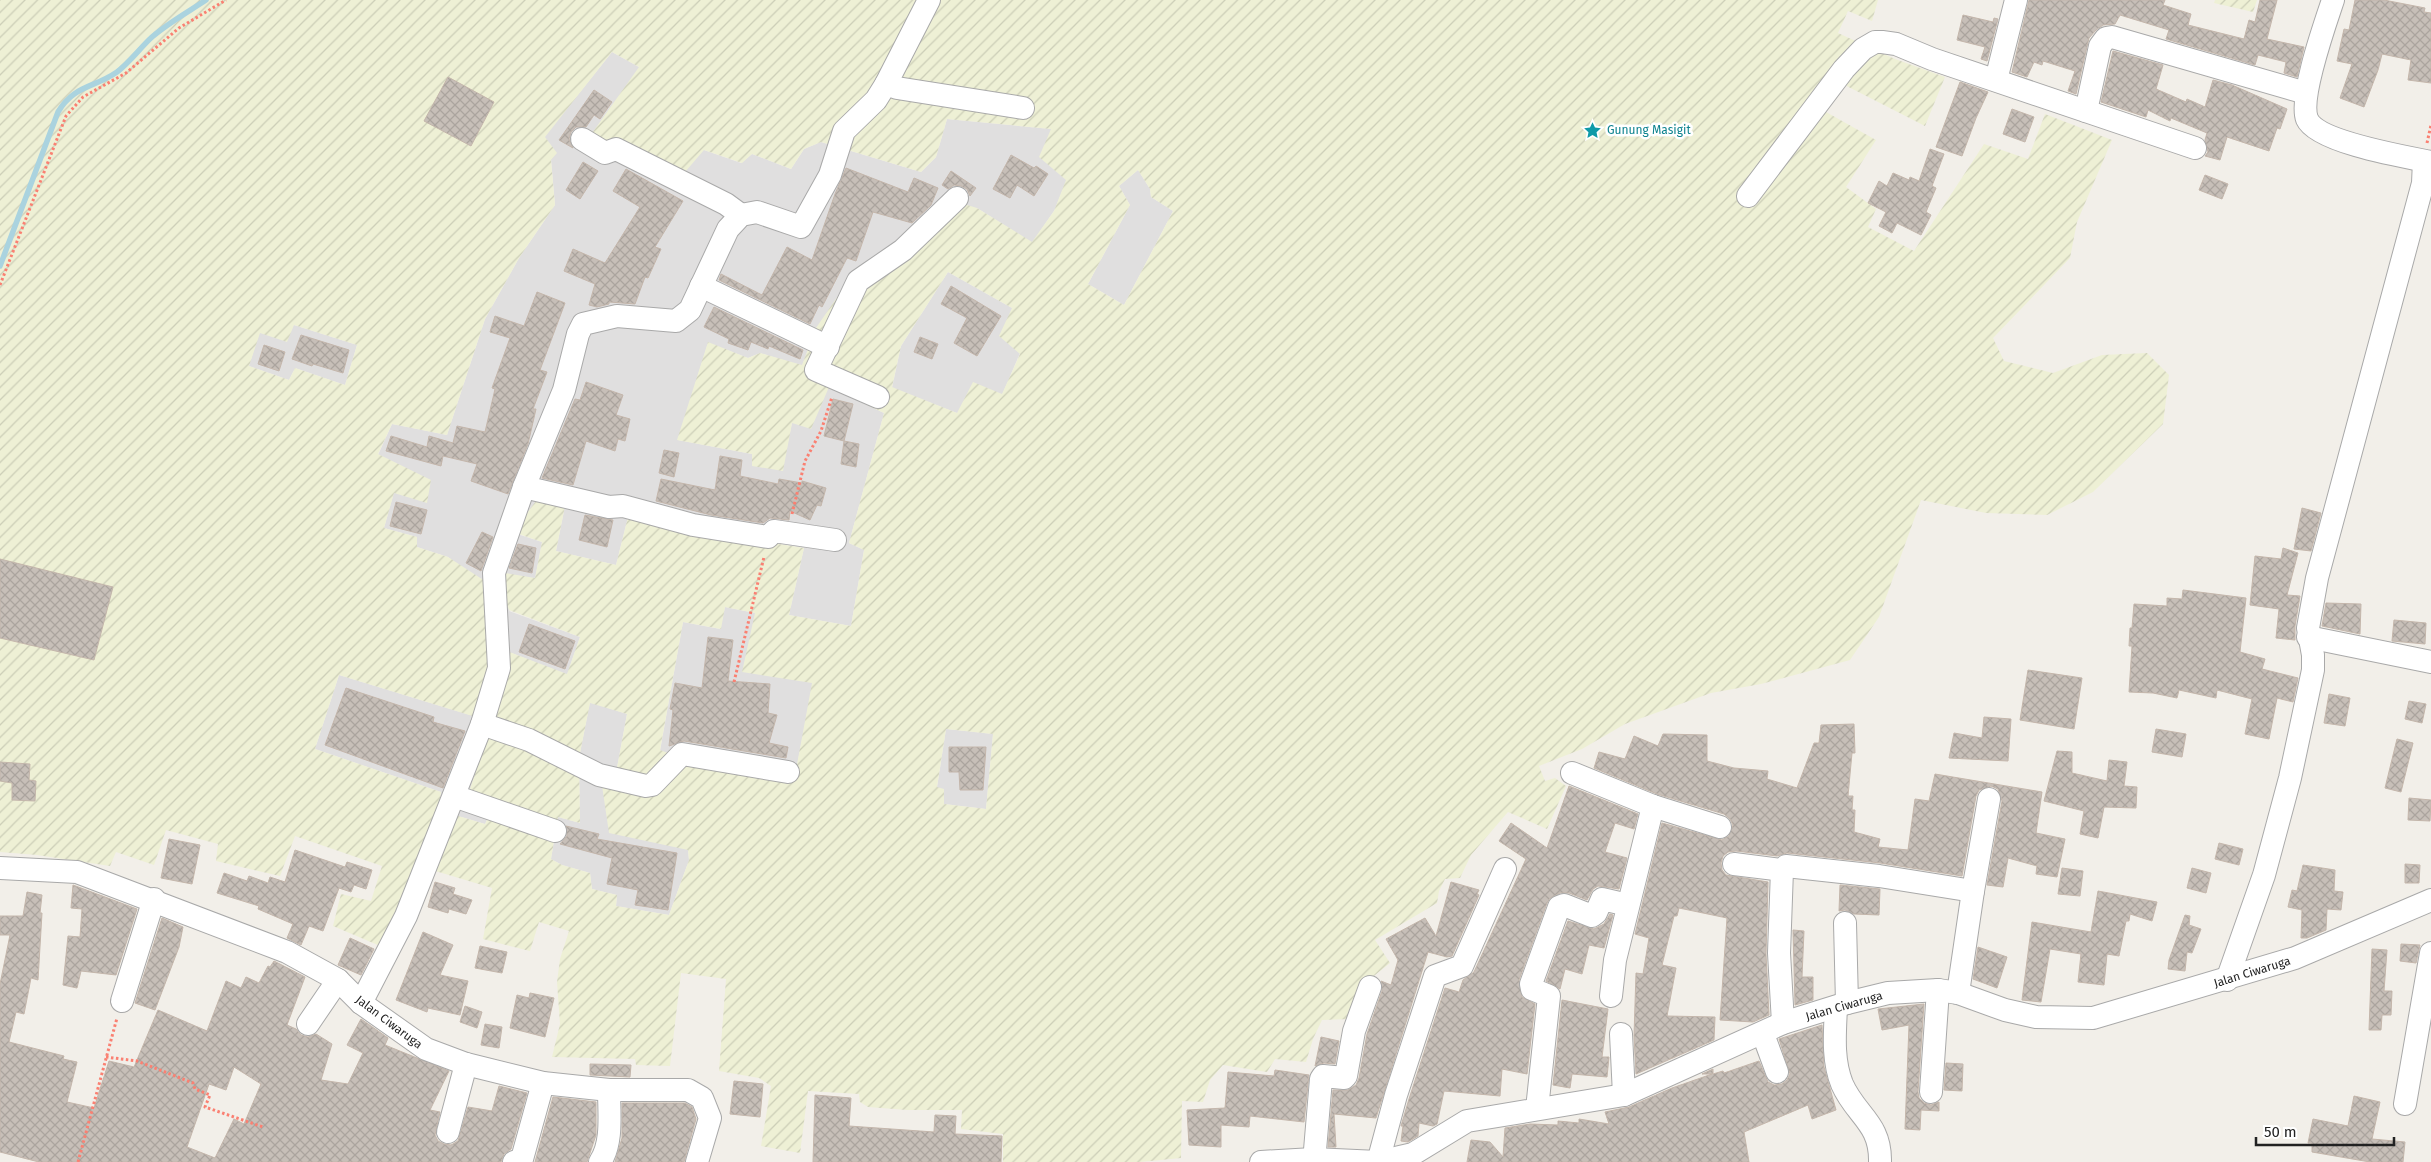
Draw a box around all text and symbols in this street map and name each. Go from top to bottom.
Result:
place icon: Gunung Masigit [1583,120,1603,140]
place label: Gunung Masigit [1607,123,1691,137]
street label: Jalan Ciwaruga [2212,954,2292,990]
street label: Jalan Ciwaruga [1804,988,1884,1024]
street label: Jalan Ciwaruga [353,992,425,1052]
scale bar [2256,1114,2394,1146]
text: 50 m [2264,1123,2297,1141]

